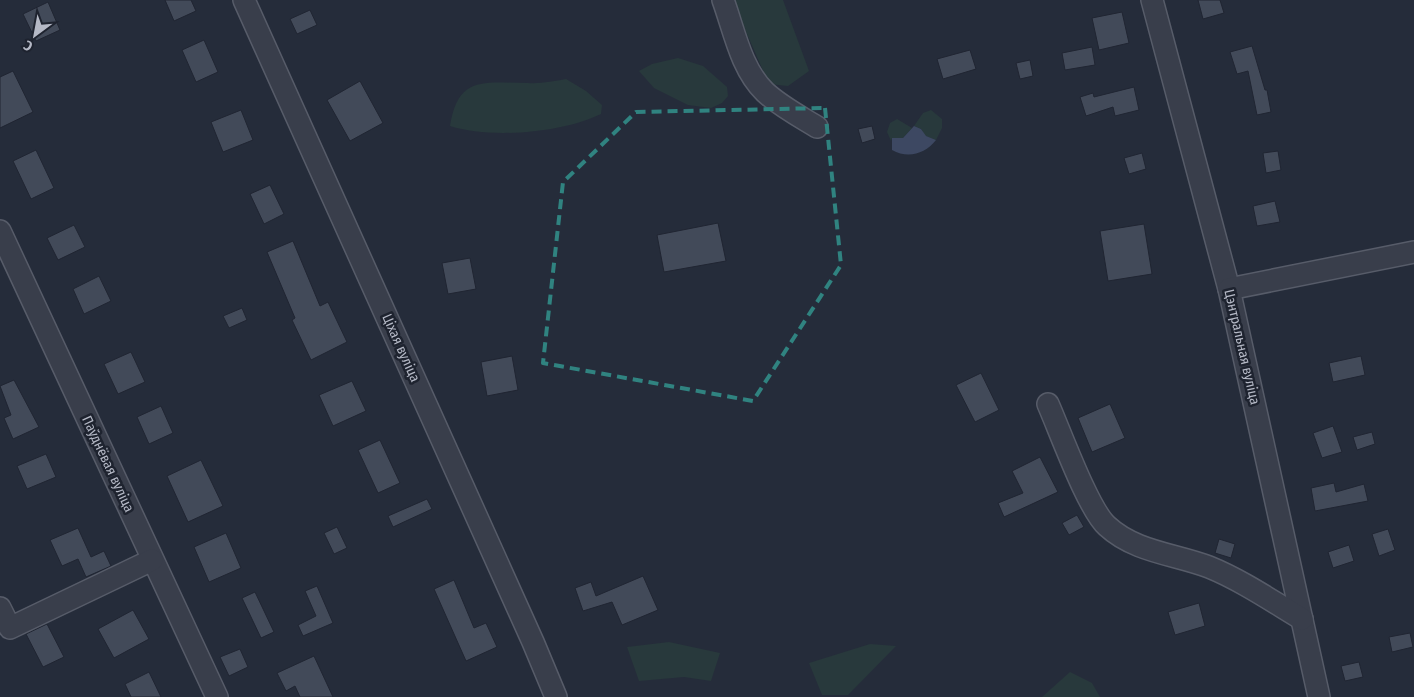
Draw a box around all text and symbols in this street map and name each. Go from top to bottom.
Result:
north arrow [10,10,60,60]
text: С [20,36,36,55]
street label: Цэнтральная вуліца [1220,288,1264,407]
street label: Ціхая вуліца [378,311,424,385]
street label: Паўднёвая вуліца [78,413,138,515]

